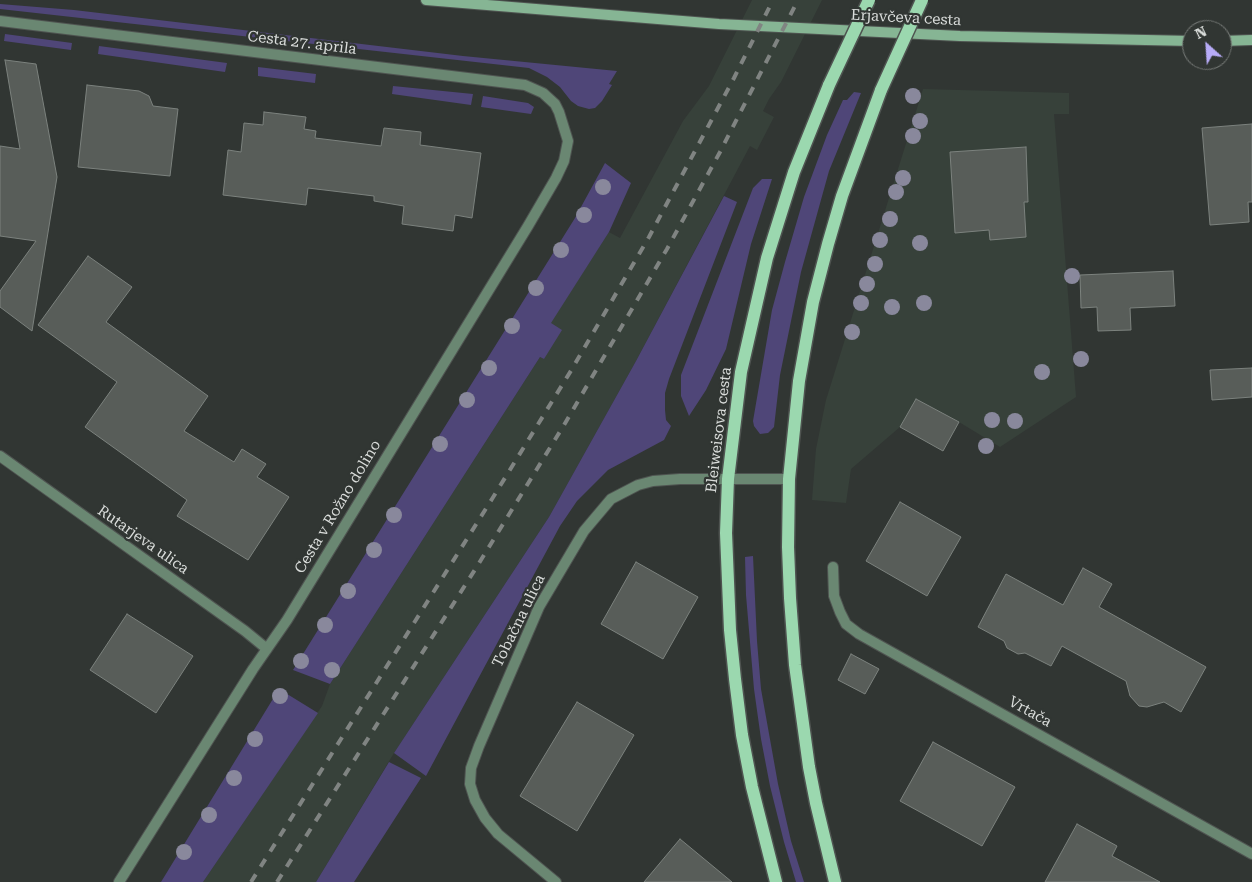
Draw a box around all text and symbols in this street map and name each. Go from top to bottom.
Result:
street label: Erjavčeva cesta [850,6,962,30]
north arrow [1182,20,1232,70]
text: N [1193,23,1209,42]
street label: Cesta 27. aprila [246,27,358,59]
street label: Bleiweisova cesta [702,366,736,494]
street label: Cesta v Rožno dolino [291,437,385,577]
street label: Rutarjeva ulica [94,502,192,578]
street label: Tobačna ulica [489,572,549,670]
street label: Vrtača [1005,693,1055,731]

